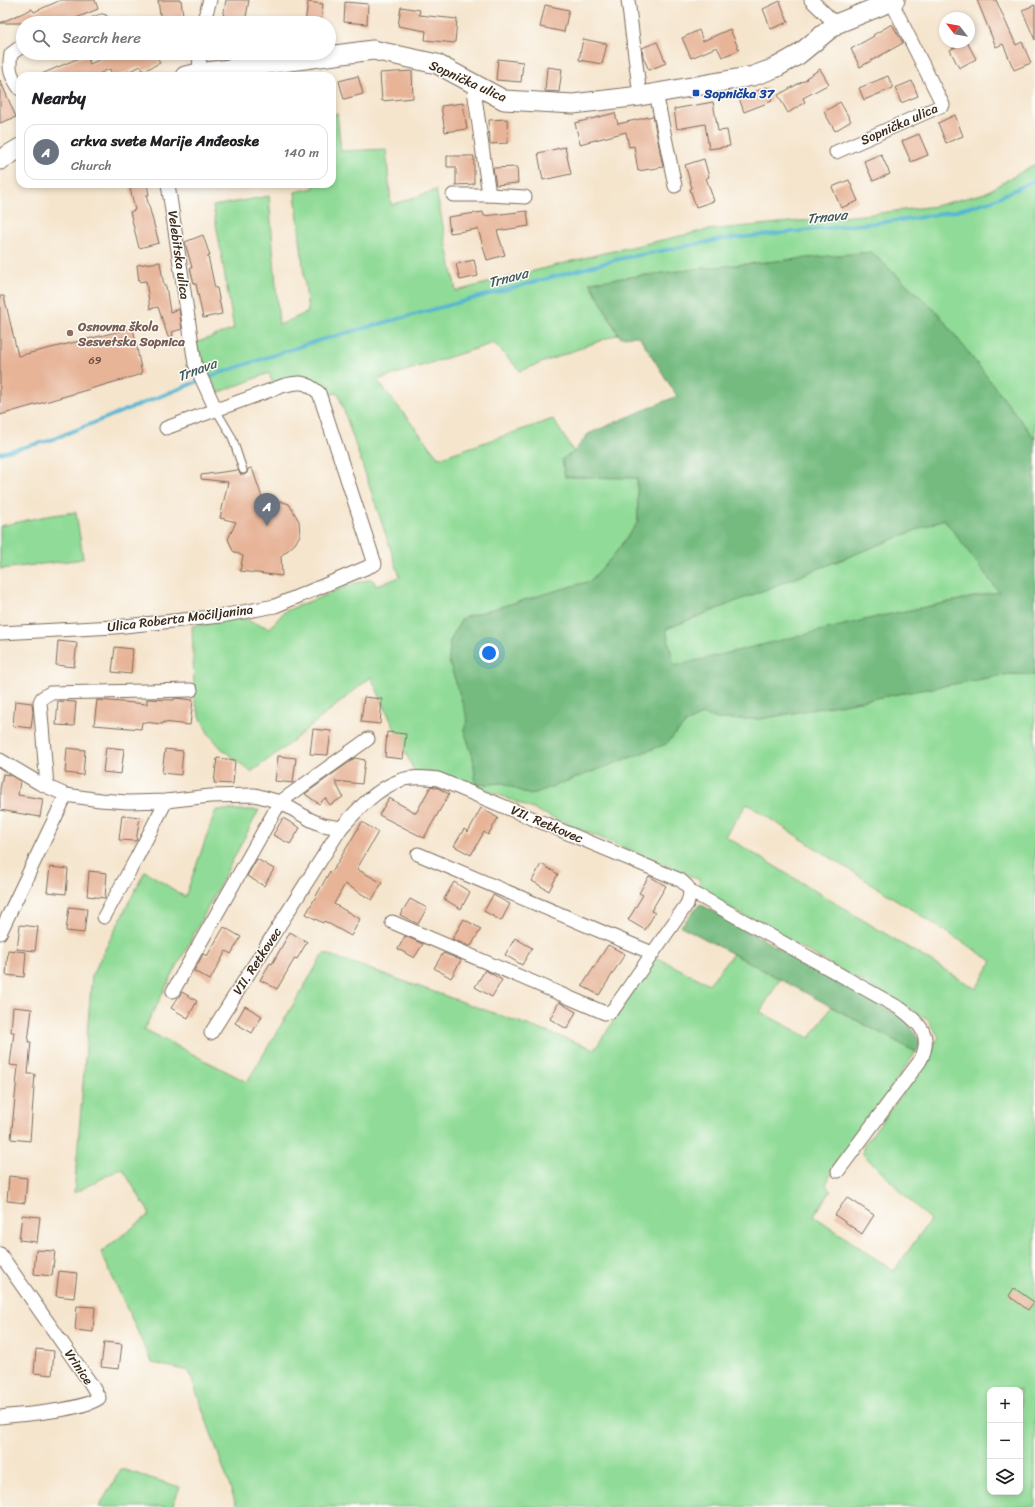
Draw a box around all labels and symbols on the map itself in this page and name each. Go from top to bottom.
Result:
north arrow [939,12,975,48]
street label: Sopnička ulica [425,54,511,109]
place label: Sopnička 37 [703,82,776,105]
marker: Sopnička 37 [691,88,701,98]
street label: Sopnička ulica [856,96,942,151]
water label: Trnava [806,202,850,232]
street label: Velebitska ulica [161,209,197,301]
water label: Trnava [485,260,533,295]
place label: Osnovna škola Sesvetska Sopnica [77,315,185,353]
marker: Osnovna škola Sesvetska Sopnica [65,328,75,338]
water label: Trnava [174,350,222,389]
house number: 69 [88,351,102,370]
pin: A [254,493,280,526]
street label: Ulica Roberta Močiljanina [106,598,255,638]
your location [479,643,499,663]
street label: VII. Retkovec [507,798,587,850]
street label: VII. Retkovec [226,922,288,999]
street label: Vrinice [59,1344,99,1390]

